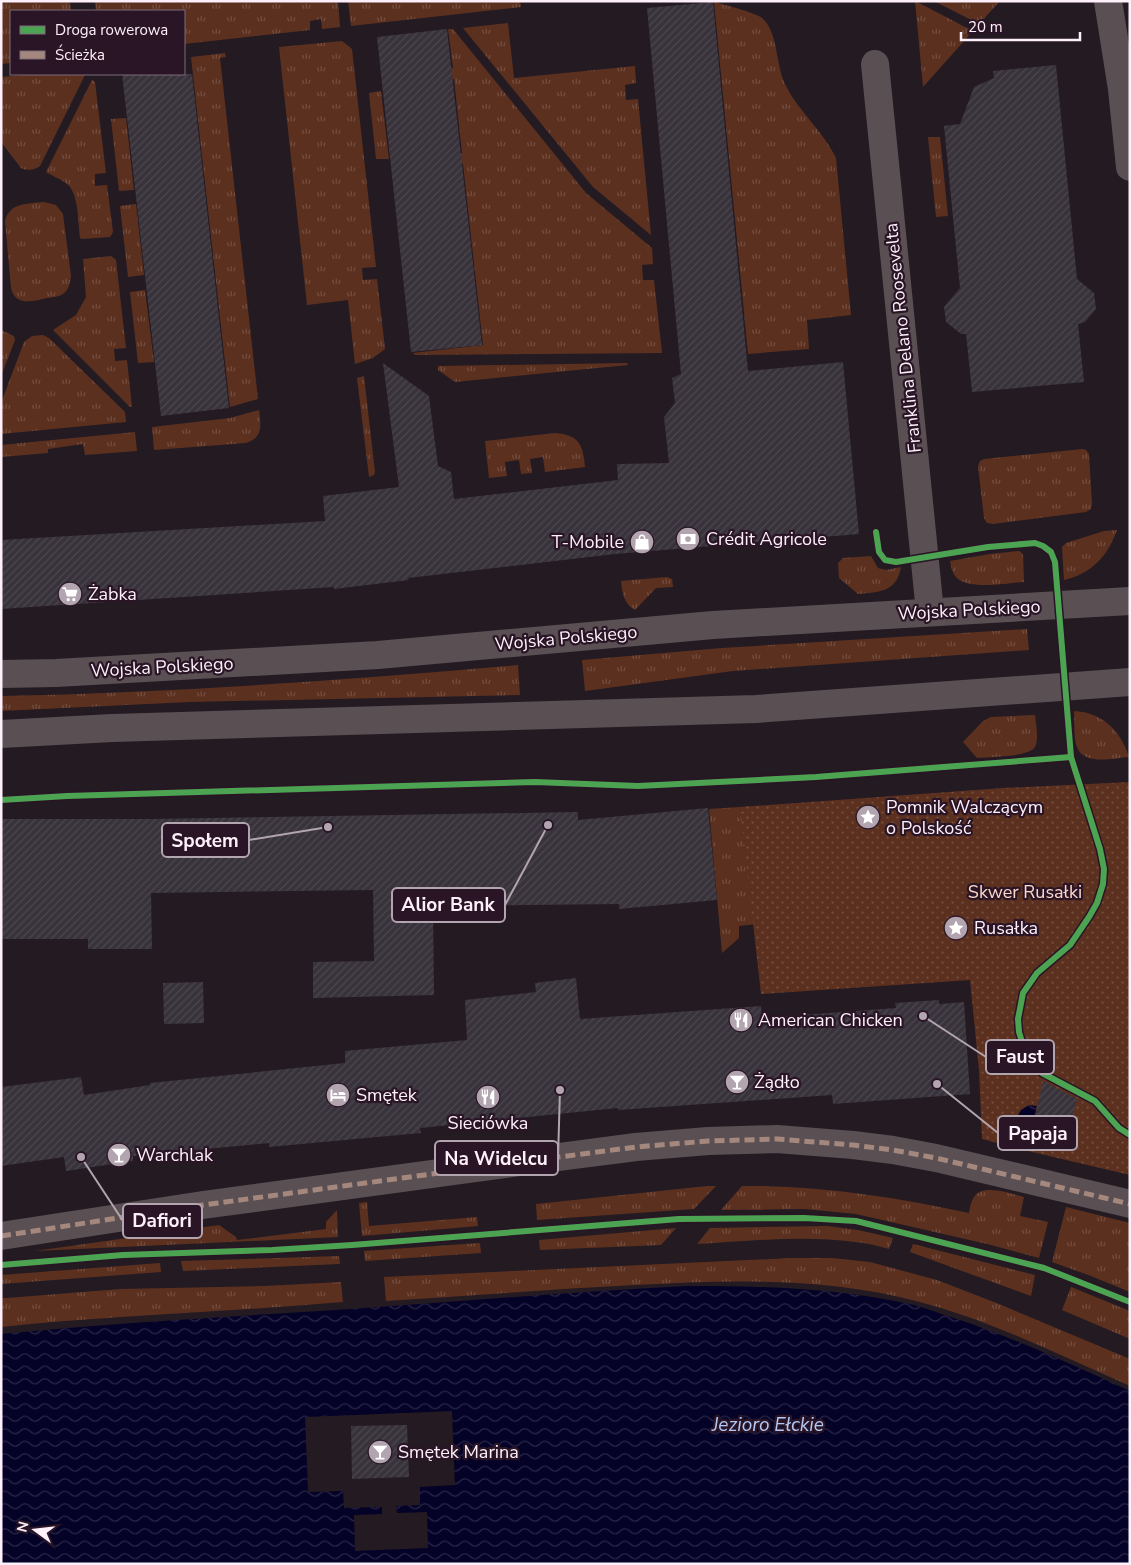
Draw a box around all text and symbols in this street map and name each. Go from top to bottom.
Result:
legend [10,10,185,75]
scale bar [961,10,1080,42]
text: 20 m [968,17,1003,37]
text: Droga rowerowa [55,20,168,40]
text: Ścieżka [55,44,105,65]
street label: Franklina Delano Roosevelta [879,222,927,454]
bank icon: Crédit Agricole [675,526,701,552]
place label: Crédit Agricole [706,527,827,551]
shop icon: T-Mobile [629,529,655,555]
place label: T-Mobile [551,530,624,554]
supermarket icon: Żabka [57,581,83,607]
place label: Żabka [88,582,137,606]
street label: Wojska Polskiego [897,594,1041,626]
street label: Wojska Polskiego [494,620,638,656]
street label: Wojska Polskiego [90,651,234,683]
place label: Pomnik Walczącym o Polskość [886,795,1043,840]
place icon: Pomnik Walczącym o Polskość [855,804,881,830]
callout: Społem [162,823,249,857]
text: Społem [171,828,239,854]
park label: Skwer Rusałki [968,880,1082,904]
callout: Alior Bank [392,888,505,922]
text: Alior Bank [401,892,495,918]
place icon: Rusałka [943,915,969,941]
place label: Rusałka [974,916,1038,940]
restaurant icon: American Chicken [728,1007,754,1033]
place label: American Chicken [758,1008,903,1032]
callout: Faust [986,1040,1054,1074]
text: Faust [996,1044,1045,1070]
bar icon: Żądło [724,1069,750,1095]
place label: Żądło [754,1070,800,1094]
hotel icon: Smętek [325,1082,351,1108]
place label: Smętek [356,1083,418,1107]
restaurant icon: Sieciówka [475,1084,501,1110]
place label: Sieciówka [448,1111,528,1135]
callout: Papaja [998,1116,1077,1150]
text: Papaja [1008,1121,1068,1147]
callout: Na Widelcu [435,1141,558,1175]
bar icon: Warchlak [106,1142,132,1168]
place label: Warchlak [136,1143,214,1167]
text: Na Widelcu [444,1146,548,1172]
callout: Dafiori [123,1204,202,1238]
text: Dafiori [132,1208,192,1234]
water label: Jezioro Ełckie [711,1412,824,1438]
bar icon: Smętek Marina [367,1439,393,1465]
place label: Smętek Marina [398,1440,519,1464]
north arrow [10,1505,60,1555]
text: N [12,1519,33,1534]

